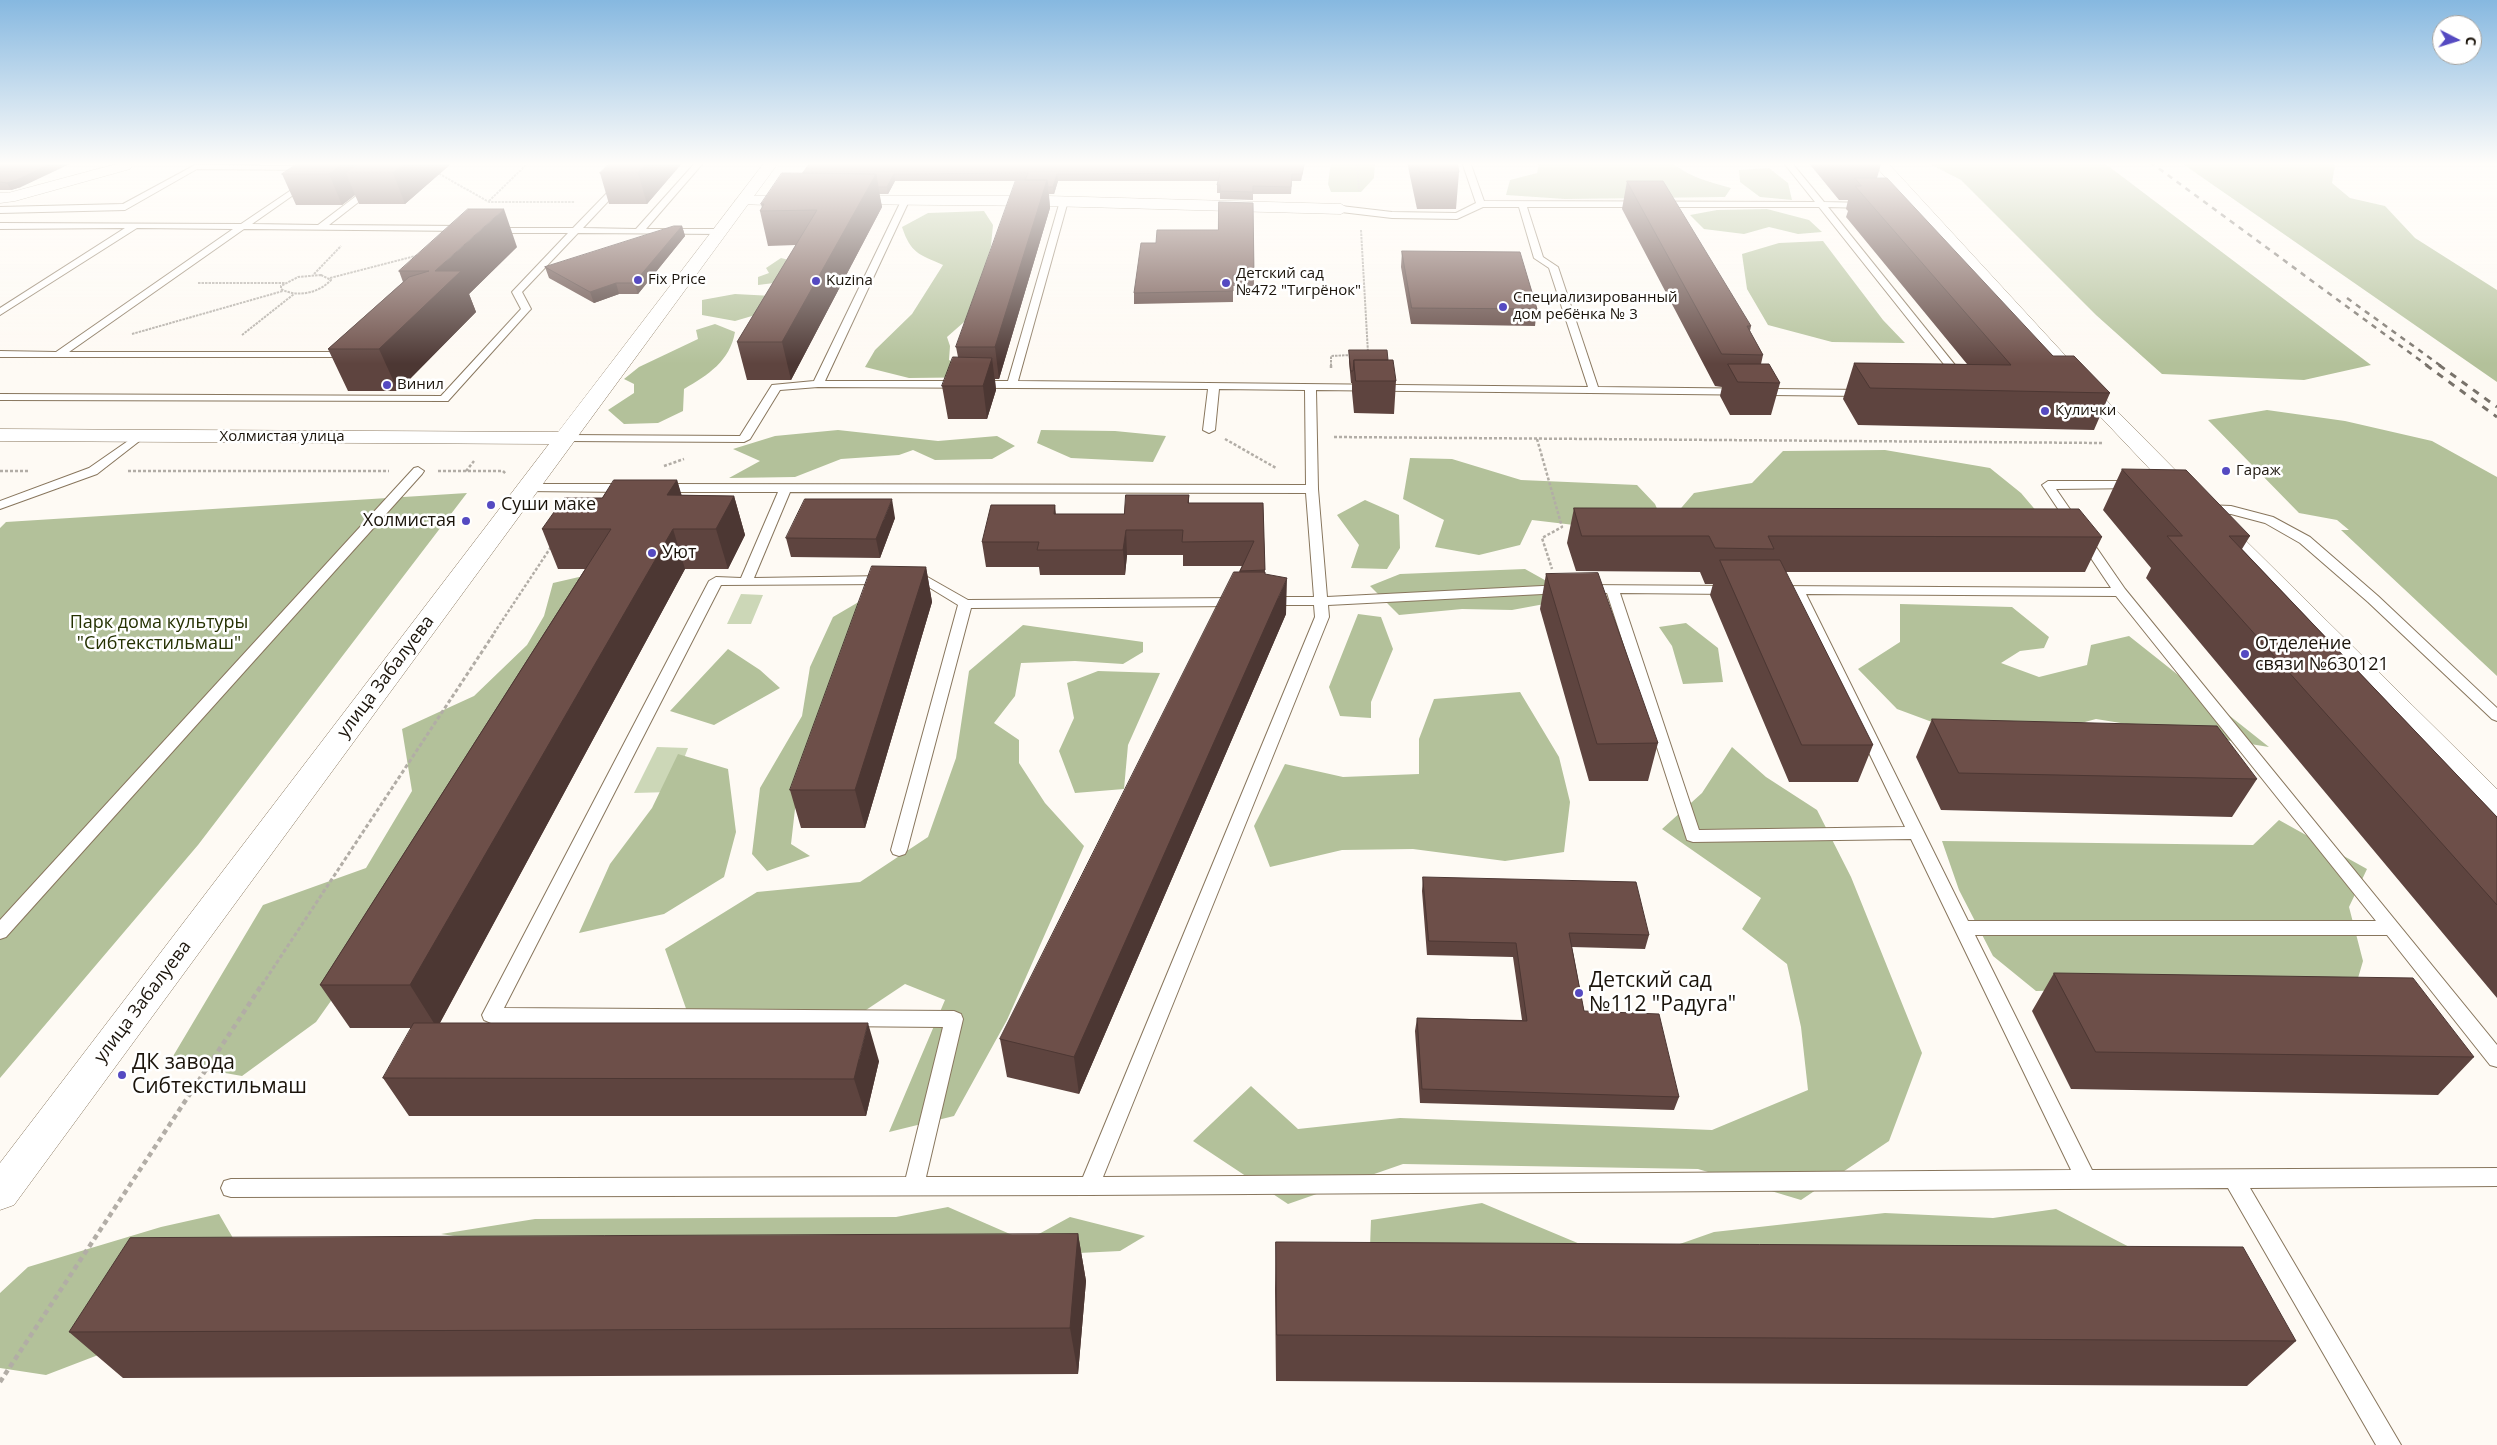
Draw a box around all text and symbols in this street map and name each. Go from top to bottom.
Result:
north arrow [2432,15,2482,65]
text: С [2462,36,2481,47]
place label: Детский сад №472 "Тигрёнок" [1236,265,1361,300]
place label: Fix Price [648,271,706,289]
place label: Kuzina [826,272,873,290]
marker: Fix Price [632,274,644,286]
marker: Kuzina [810,275,822,287]
marker: Детский сад №472 "Тигрёнок" [1220,277,1232,289]
place label: Специализированный дом ребёнка № 3 [1513,289,1678,324]
marker: Специализированный дом ребёнка № 3 [1497,301,1509,313]
place label: Винил [397,376,444,394]
marker: Винил [381,379,393,391]
place label: Кулички [2055,402,2116,420]
marker: Кулички [2039,405,2051,417]
street label: Холмистая улица [220,428,344,446]
place label: Гараж [2236,462,2281,480]
marker: Гараж [2220,465,2232,477]
place label: Суши маке [501,494,596,516]
marker: Суши маке [485,499,497,511]
place label: Холмистая [363,510,456,532]
marker: Холмистая [460,515,472,527]
place label: Уют [662,542,697,564]
marker: Уют [646,547,658,559]
park label: Парк дома культуры "Сибтекстильмаш" [70,612,248,654]
street label: улица Забалуева [333,612,439,742]
place label: Отделение связи №630121 [2255,633,2389,676]
marker: Отделение связи №630121 [2239,648,2251,660]
street label: улица Забалуева [90,937,196,1067]
place label: Детский сад №112 "Радуга" [1589,968,1736,1018]
marker: Детский сад №112 "Радуга" [1573,987,1585,999]
place label: ДК завода Сибтекстильмаш [132,1050,307,1100]
marker: ДК завода Сибтекстильмаш [116,1069,128,1081]

